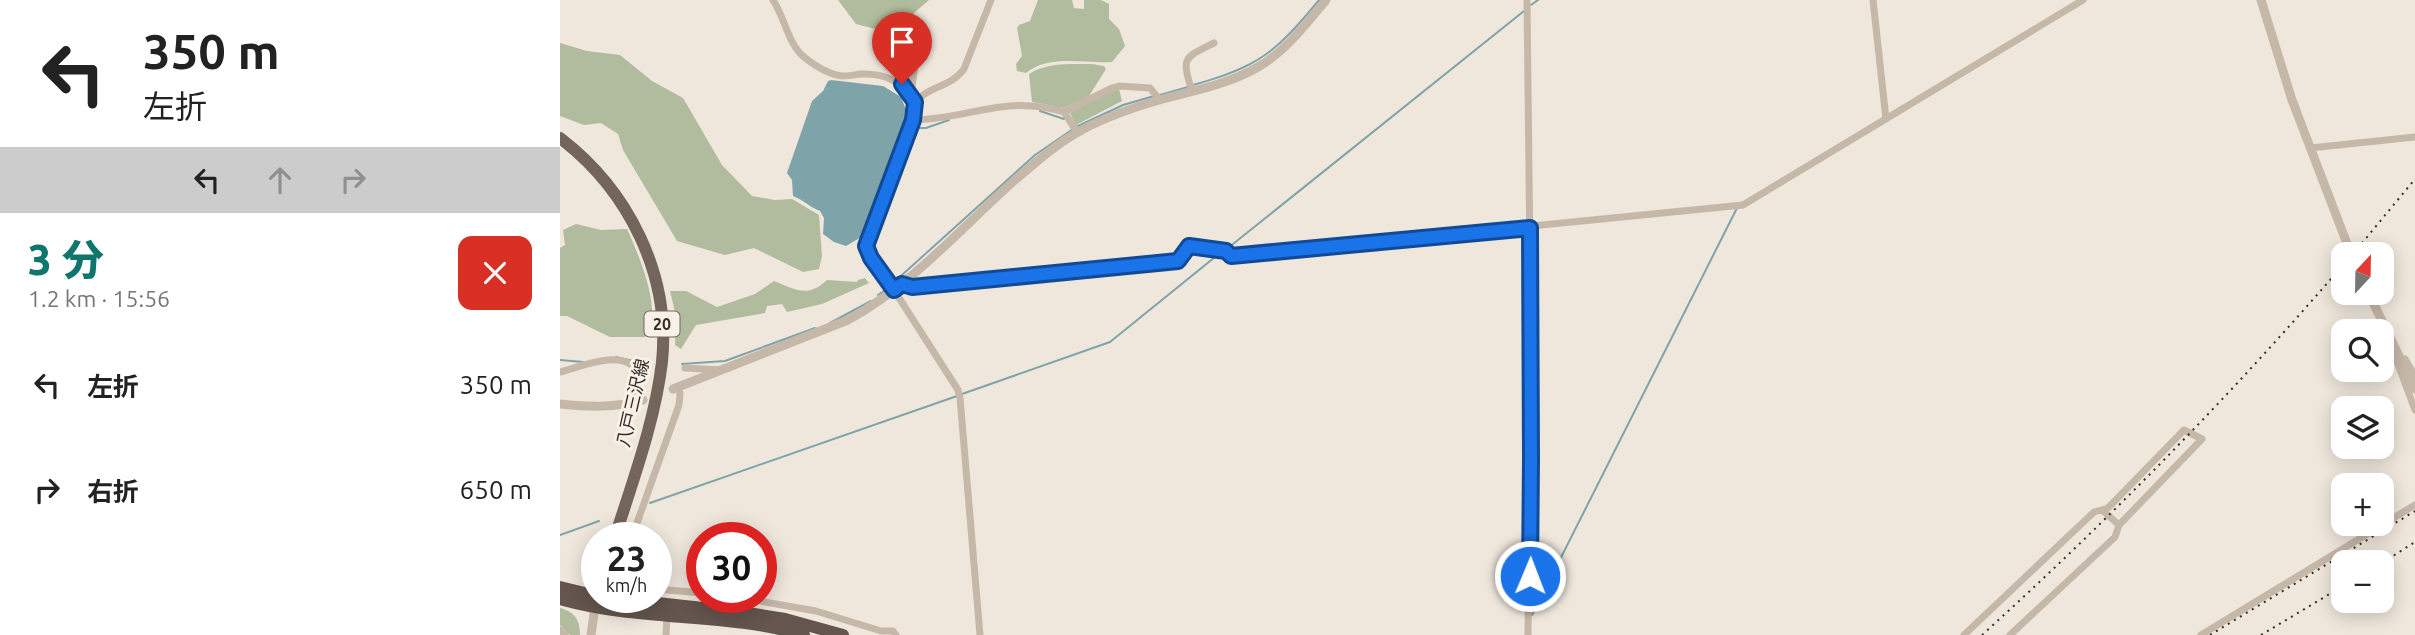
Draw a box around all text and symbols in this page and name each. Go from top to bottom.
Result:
pin [872,12.0,932,84]
text: 350 m [143,23,280,78]
icon: arrive [883,23,921,61]
icon: left [28,28,119,119]
text: 左折 [143,88,207,124]
icon: left [188,161,226,199]
icon: ahead [261,161,299,199]
icon: right [334,161,372,199]
text: 3 分 [28,236,104,283]
button: close [458,236,532,310]
north arrow [2331,242,2394,304]
map controls [2331,242,2394,613]
text: 1.2 km · 15:56 [28,286,170,311]
road number: 20 [644,312,679,336]
button: search [2331,319,2394,382]
street label: 八戸三沢線 [612,357,652,449]
icon: left [28,366,66,404]
text: 350 m [460,370,532,399]
text: 左折 [87,372,139,401]
button: layers [2331,396,2394,459]
icon: right [28,471,66,509]
button: + [2331,473,2394,536]
text: 650 m [460,475,532,504]
text: 右折 [87,477,139,506]
speed limit sign: 30 [686,522,777,613]
text: 23 [607,538,646,578]
position arrow [1493,539,1567,613]
button: − [2331,550,2394,613]
text: km/h [606,575,647,595]

